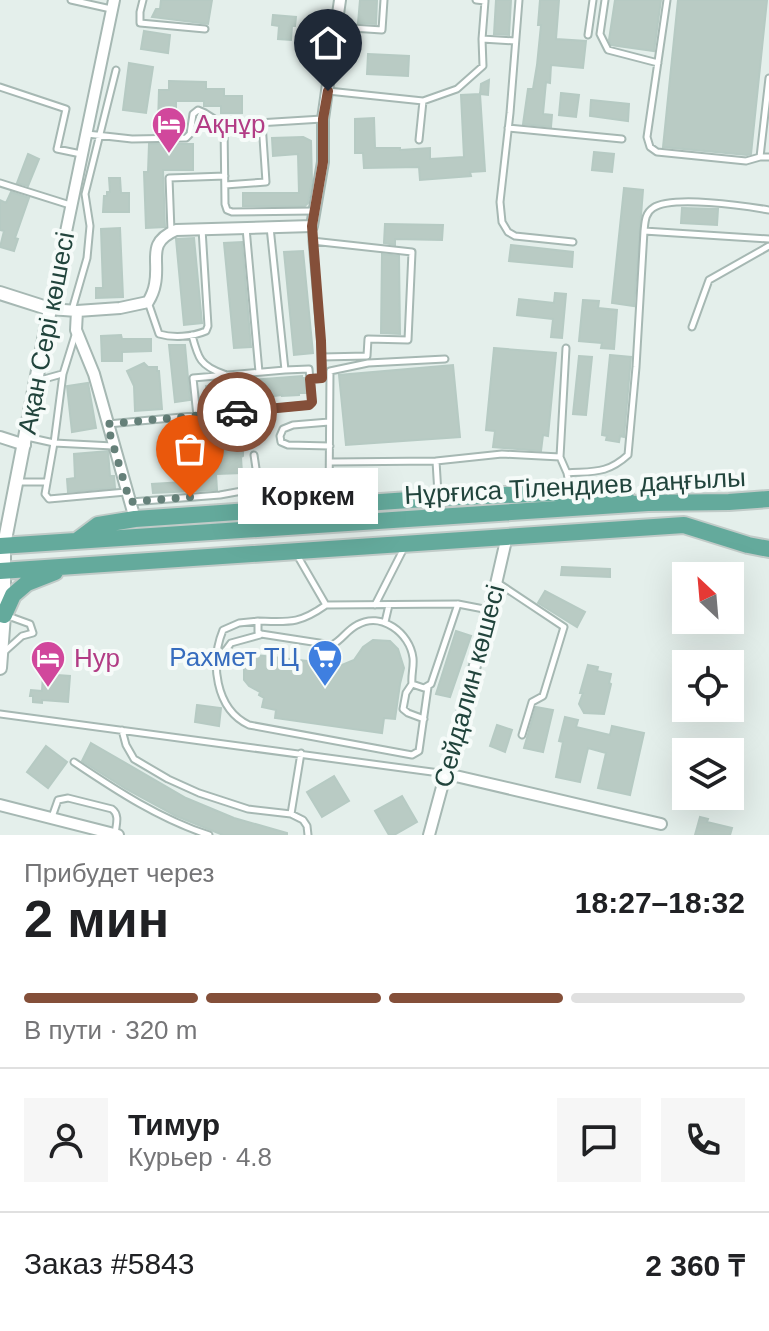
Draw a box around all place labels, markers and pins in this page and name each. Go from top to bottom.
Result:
pin [294,9,362,91]
hotel icon: Ақнұр [150,105,188,155]
place label: Ақнұр [195,109,266,139]
pin [156,415,224,497]
callout: Коркем [238,469,378,525]
supermarket icon: Рахмет ТЦ [306,638,344,688]
hotel icon: Нур [29,639,67,689]
place label: Рахмет ТЦ [169,642,299,672]
place label: Нур [74,643,120,673]

